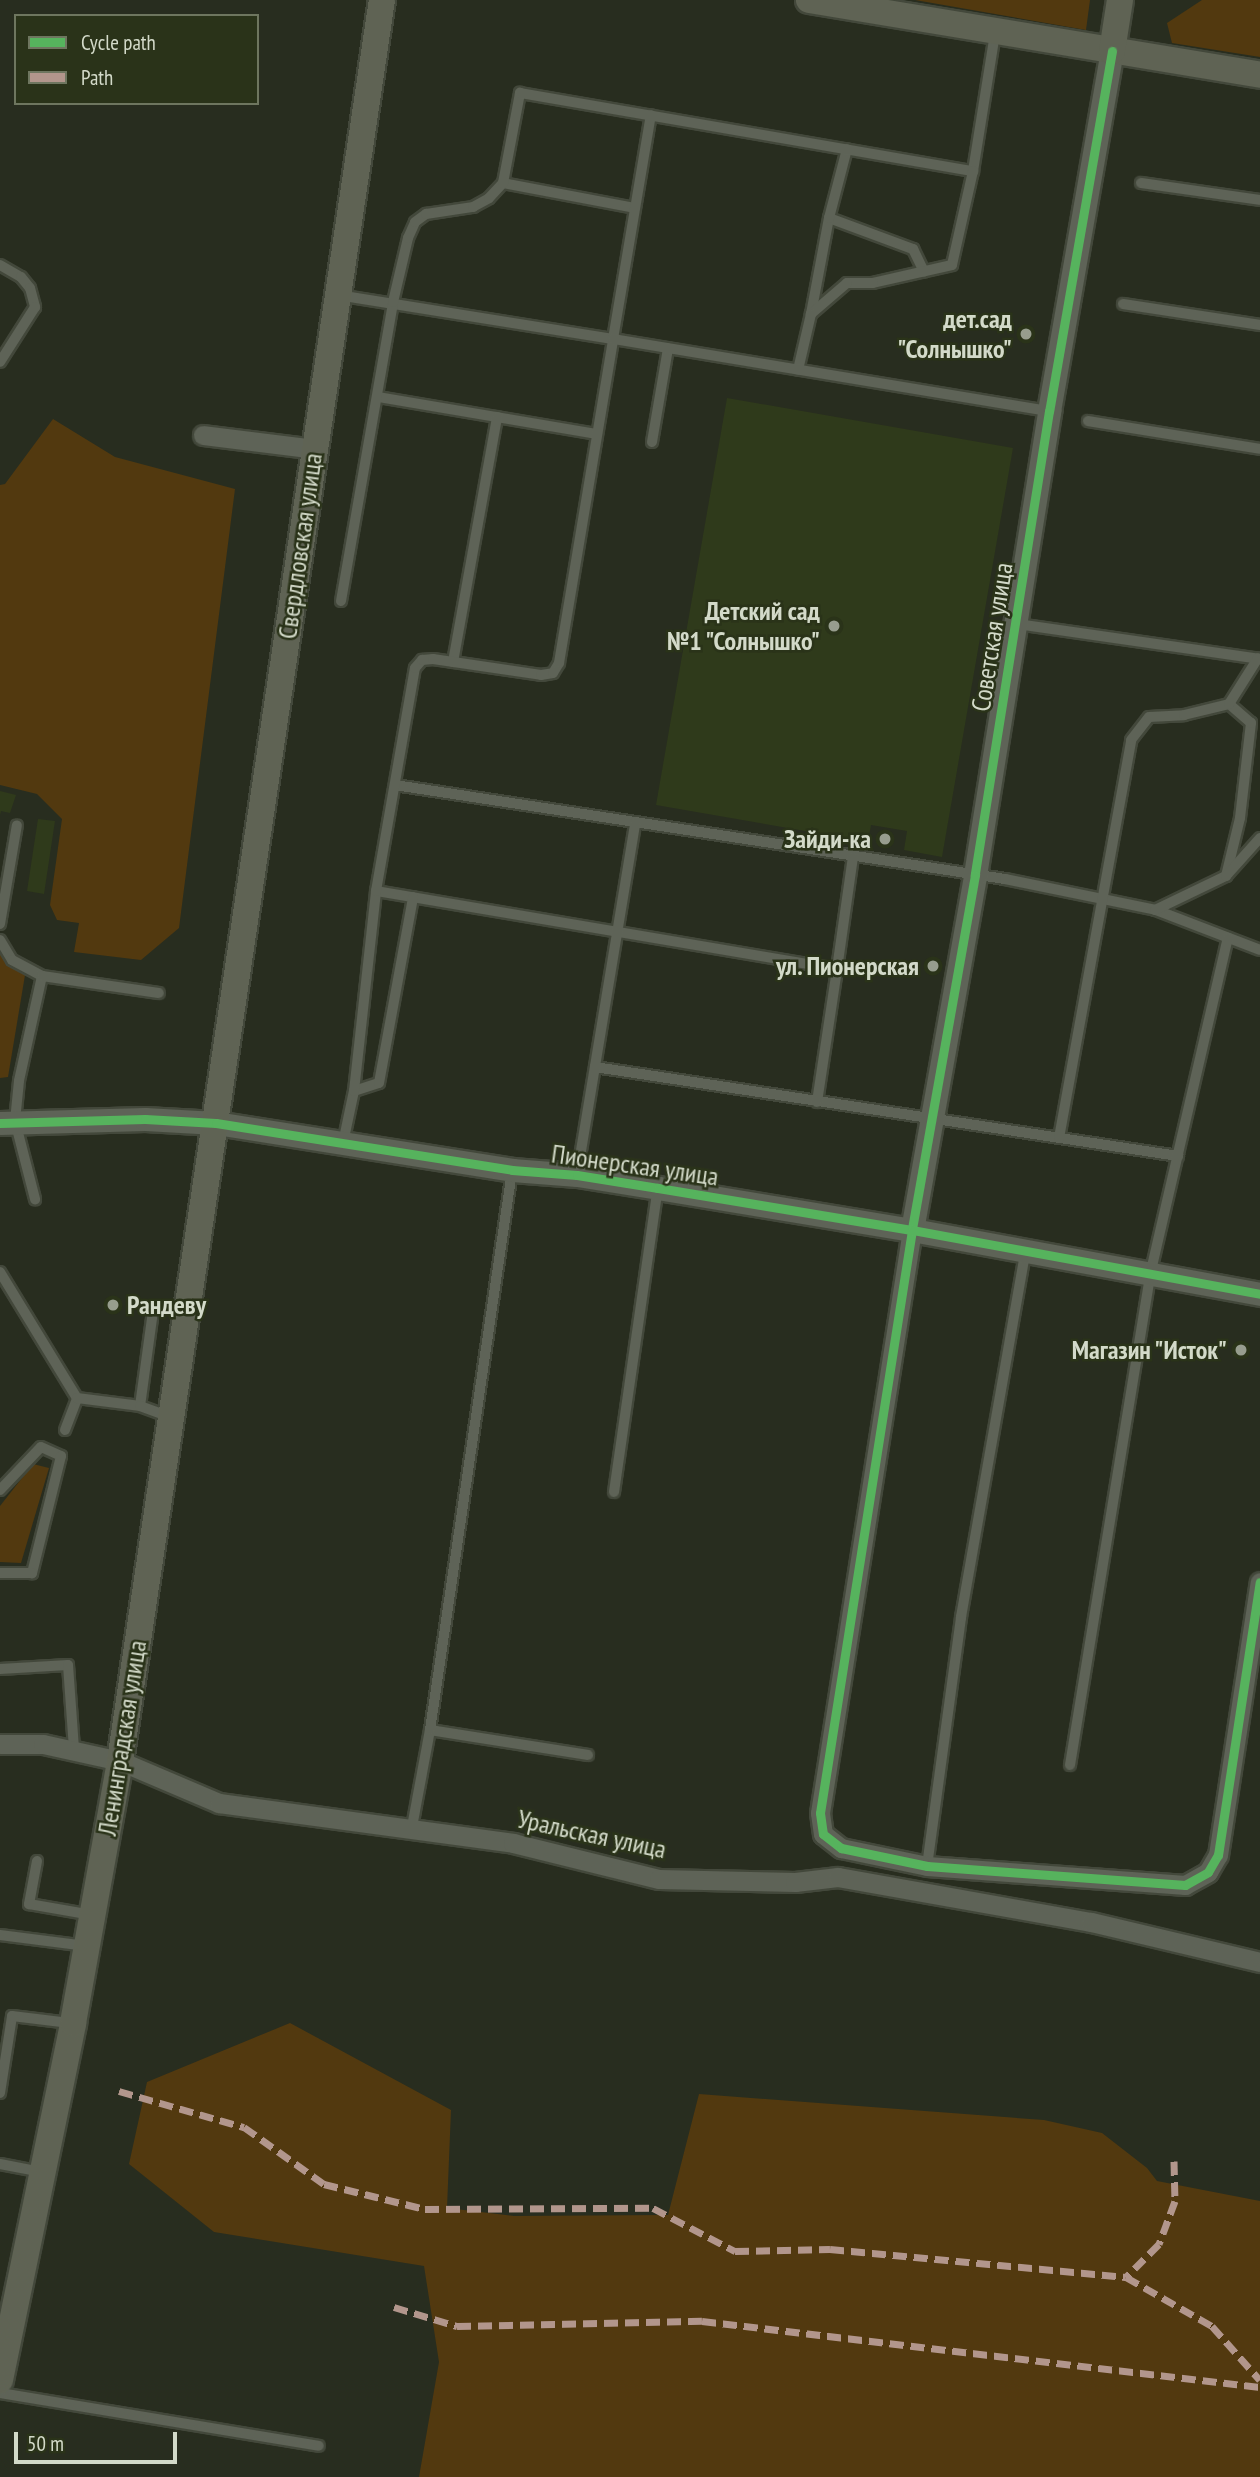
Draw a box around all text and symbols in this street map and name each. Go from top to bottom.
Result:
legend [14,14,259,105]
text: Cycle path [81,29,156,56]
text: Path [81,64,113,91]
place label: дет.сад "Солнышко" [897,303,1012,364]
marker: дет.сад "Солнышко" [1018,326,1034,342]
street label: Свердловская улица [272,451,328,641]
street label: Советская улица [965,560,1019,714]
place label: Детский сад №1 "Солнышко" [665,595,820,656]
marker: Детский сад №1 "Солнышко" [826,618,842,634]
place label: Зайди-ка [784,823,871,855]
marker: Зайди-ка [877,831,893,847]
place label: ул. Пионерская [774,950,919,982]
marker: ул. Пионерская [925,958,941,974]
street label: Пионерская улица [550,1138,720,1192]
place label: Рандеву [127,1289,206,1321]
marker: Рандеву [105,1297,121,1313]
place label: Магазин "Исток" [1070,1334,1227,1366]
marker: Магазин "Исток" [1233,1342,1249,1358]
street label: Ленинградская улица [91,1638,153,1838]
street label: Уральская улица [515,1803,669,1865]
scale bar [18,2418,180,2462]
text: 50 m [27,2430,64,2457]

